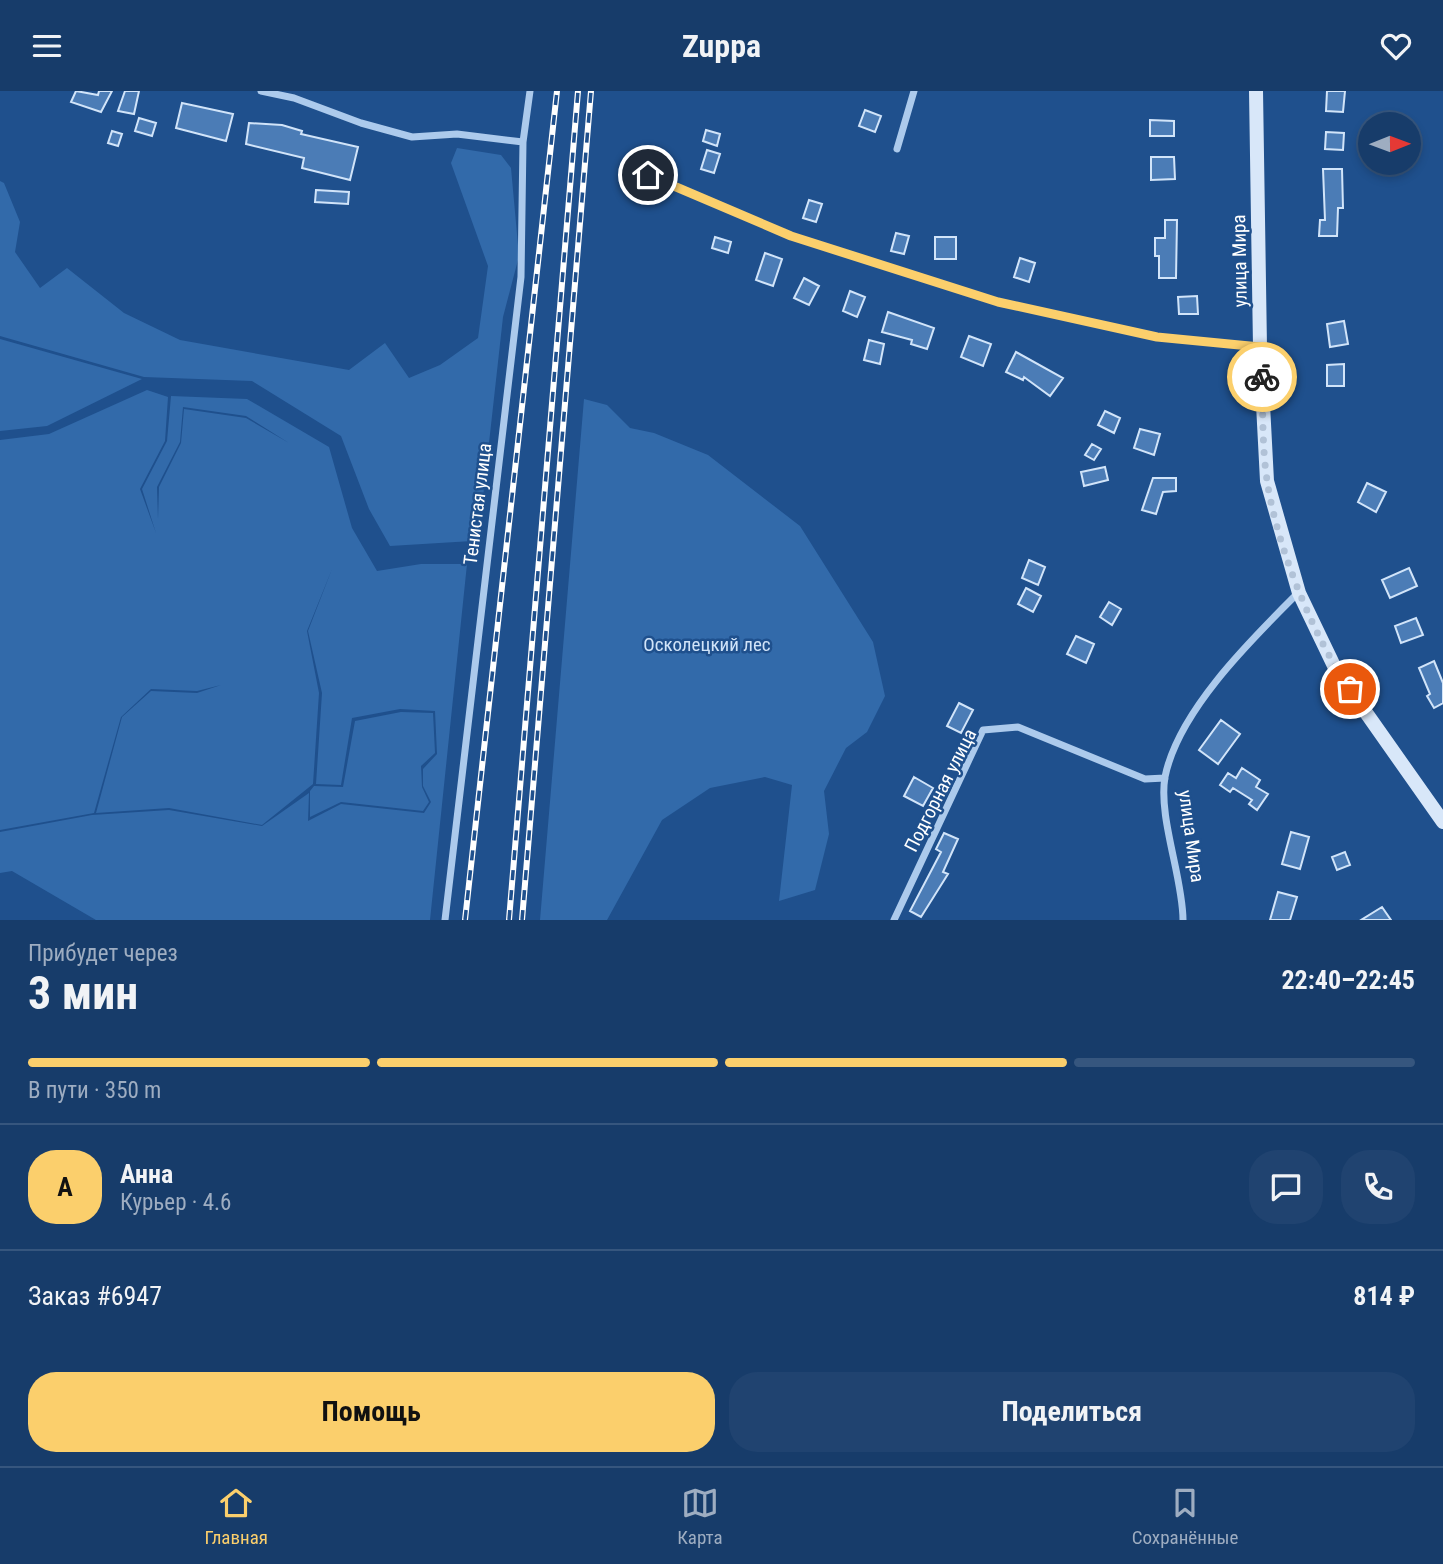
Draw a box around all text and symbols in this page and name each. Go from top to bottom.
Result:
icon: menu [28,27,66,65]
text: Zuppa [682,27,761,65]
icon: heart [1377,27,1415,65]
north arrow [1358,112,1421,175]
map controls [1358,112,1421,175]
pin [618,145,678,205]
icon: home [629,156,667,194]
street label: улица Мира [1227,214,1252,308]
courier [1227,342,1297,412]
icon: bike [1243,358,1281,396]
street label: Тенистая улица [459,442,496,566]
park label: Осколецкий лес [643,633,771,656]
pin [1320,659,1380,719]
icon: bag [1331,670,1369,708]
street label: Подгорная улица [900,725,981,856]
street label: улица Мира [1174,788,1209,884]
text: Прибудет через [28,940,178,967]
text: 22:40–22:45 [1281,965,1415,995]
text: 3 мин [28,966,138,1020]
text: В пути · 350 m [28,1077,161,1104]
button: chat [1249,1150,1323,1224]
button: phone [1341,1150,1415,1224]
text: Анна [120,1159,173,1189]
text: А [57,1172,73,1202]
text: Курьер · 4.6 [120,1189,231,1216]
text: Заказ #6947 [28,1281,162,1311]
text: 814 ₽ [1353,1281,1415,1311]
button: Помощь [28,1372,715,1452]
button: Поделиться [729,1372,1415,1452]
tab: Главная [205,1484,268,1549]
tab: Карта [677,1484,723,1549]
tab: Сохранённые [1132,1484,1238,1549]

